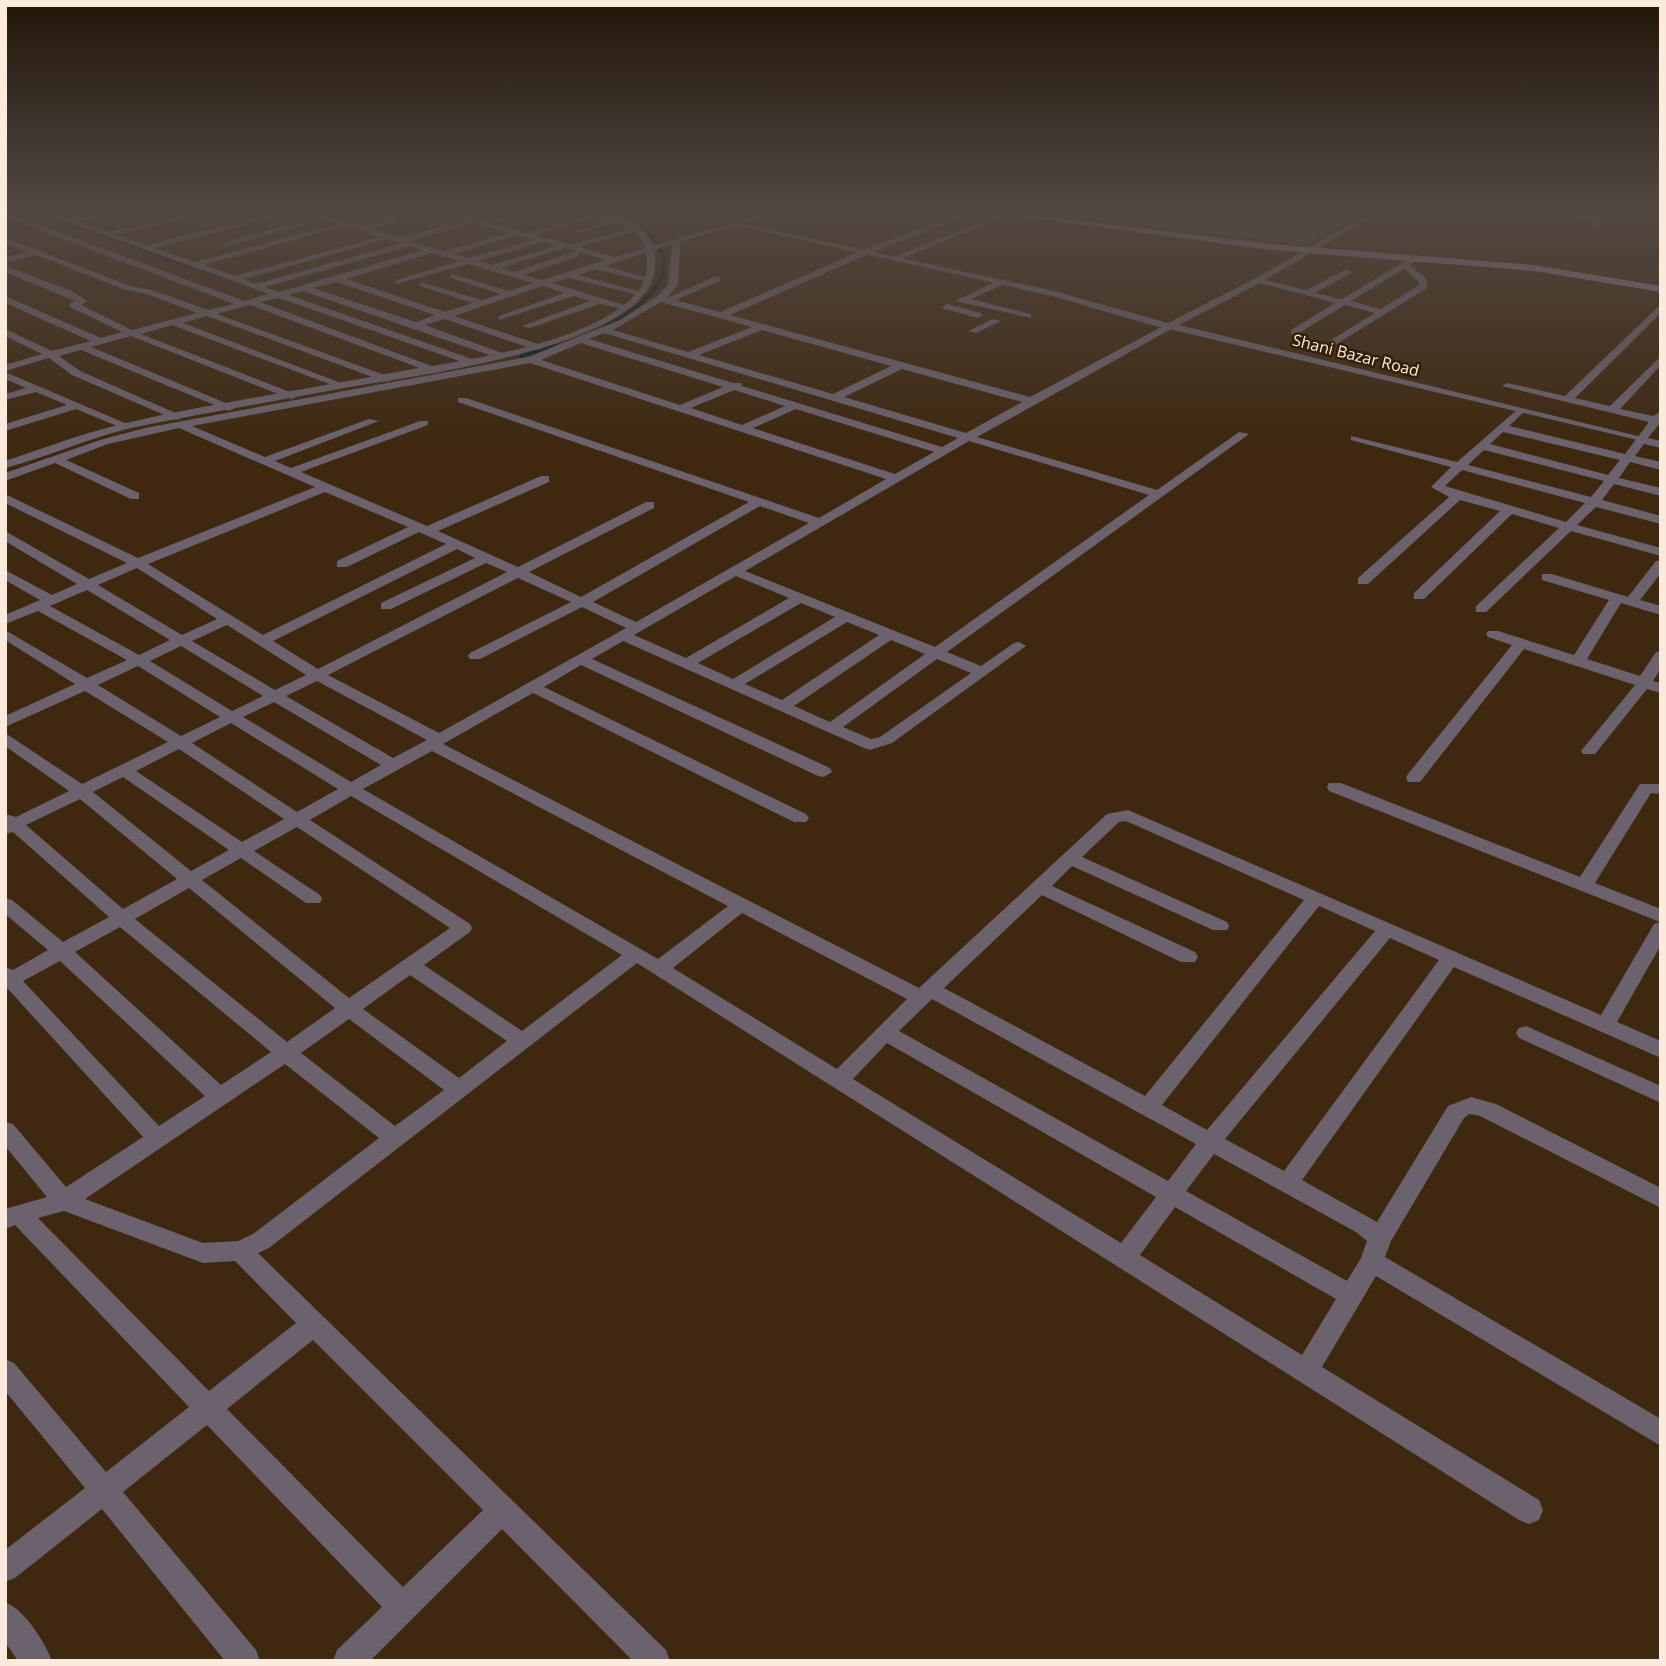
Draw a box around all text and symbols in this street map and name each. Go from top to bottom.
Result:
street label: Shani Bazar Road [1290,329,1422,381]

